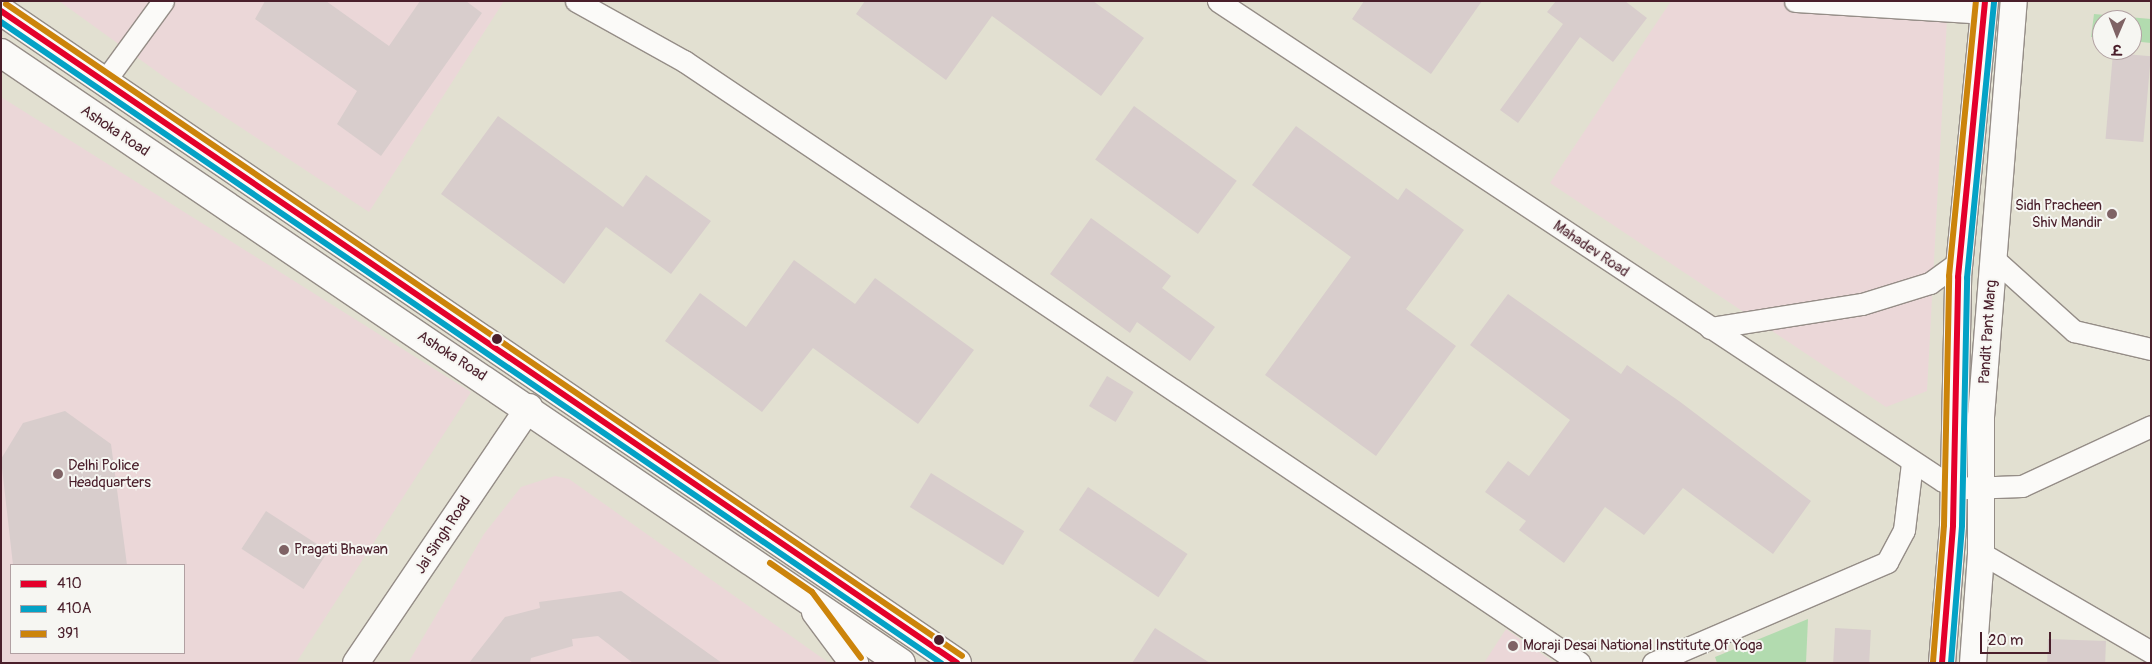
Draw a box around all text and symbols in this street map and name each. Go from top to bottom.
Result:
north arrow [2092,10,2142,60]
text: उ [2112,41,2122,58]
street label: Ashoka Road [77,101,153,161]
place label: Sidh Pracheen Shiv Mandir [2015,196,2102,231]
marker: Sidh Pracheen Shiv Mandir [2106,208,2118,220]
street label: Mahadev Road [1550,217,1632,281]
street label: Pandit Pant Marg [1975,279,2001,385]
street label: Ashoka Road [414,327,490,385]
unlabelled marker [492,334,502,344]
place label: Delhi Police Headquarters [68,456,151,491]
marker: Delhi Police Headquarters [52,468,64,480]
street label: Jai Singh Road [411,493,475,577]
place label: Pragati Bhawan [294,541,388,559]
marker: Pragati Bhawan [278,544,290,556]
legend [10,564,185,654]
text: 410 [57,574,82,593]
text: 410A [57,599,92,618]
scale bar [1982,622,2053,654]
text: 391 [57,624,79,643]
text: 20 m [1988,631,2023,650]
unlabelled marker [934,635,944,645]
place label: Moraji Desai National Institute Of Yoga [1523,637,1762,655]
marker: Moraji Desai National Institute Of Yoga [1507,640,1519,652]

